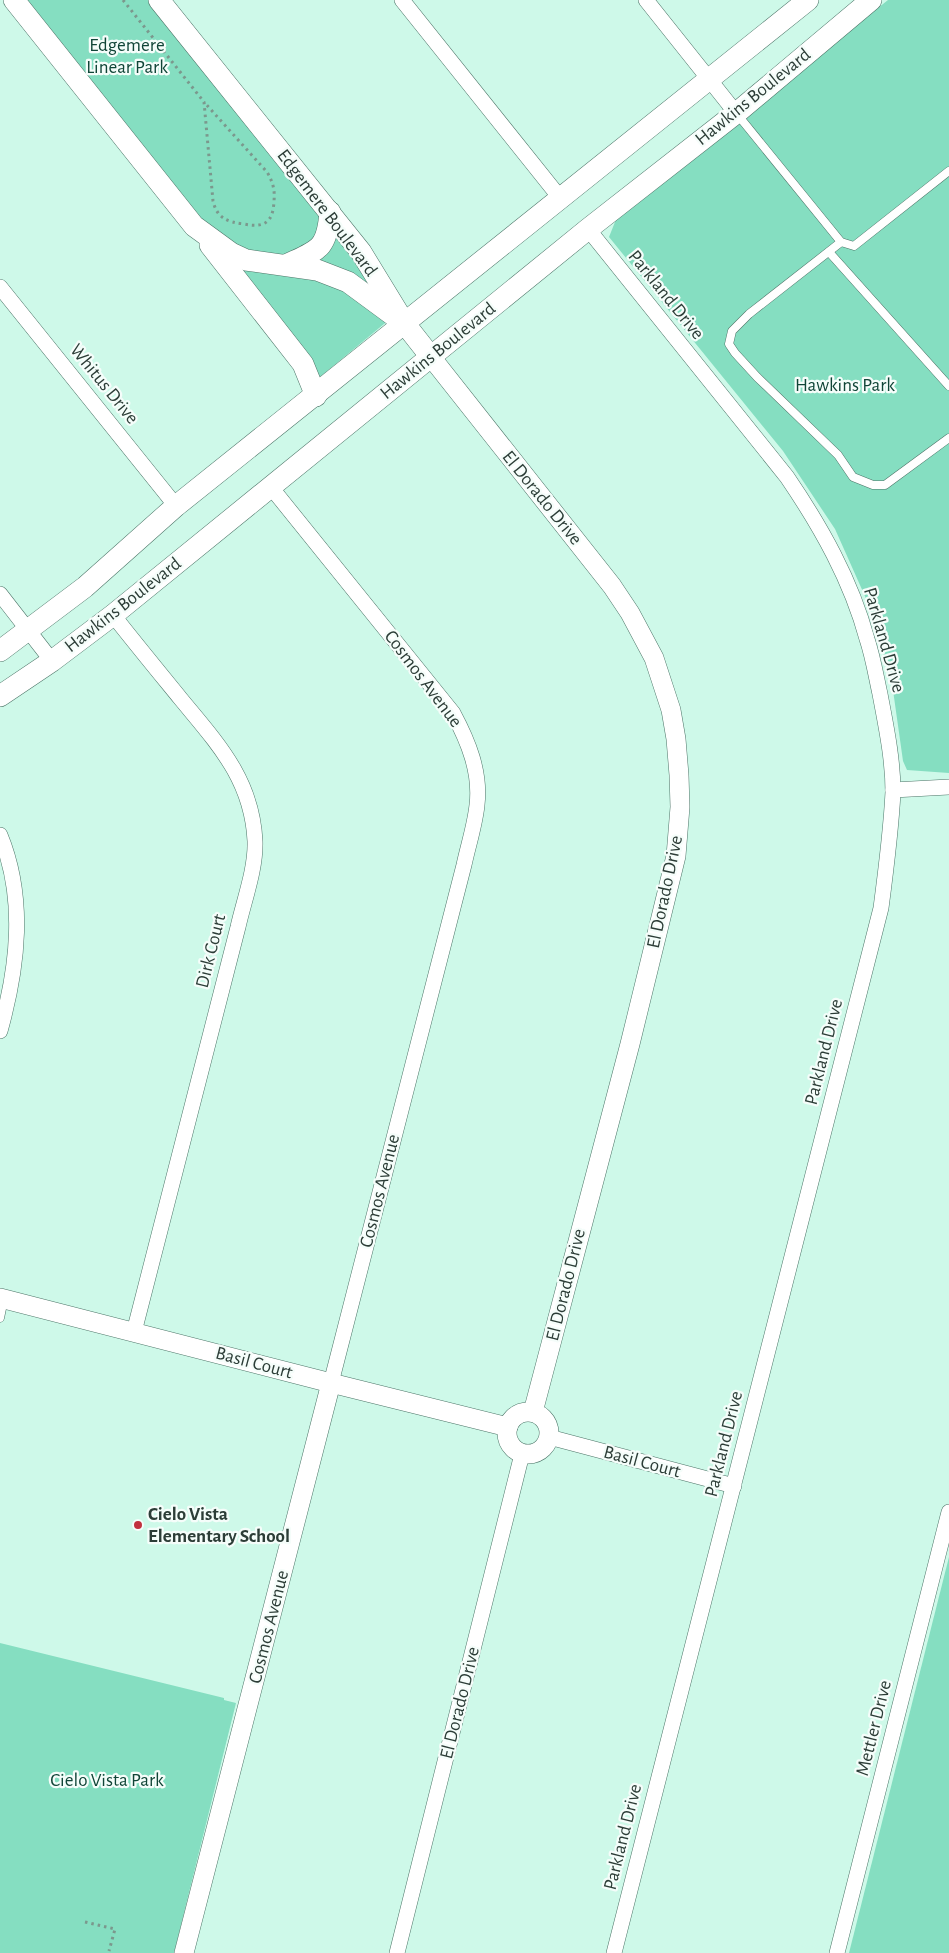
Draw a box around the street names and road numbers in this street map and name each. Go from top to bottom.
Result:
street label: Hawkins Boulevard [692,45,814,149]
street label: Edgemere Boulevard [273,146,381,280]
street label: Parkland Drive [625,247,707,343]
street label: Hawkins Boulevard [377,299,499,403]
street label: Whitus Drive [66,340,142,428]
street label: El Dorado Drive [498,447,586,549]
street label: Hawkins Boulevard [61,554,185,656]
street label: Parkland Drive [860,585,908,695]
street label: Cosmos Avenue [381,627,465,731]
street label: El Dorado Drive [644,834,686,950]
street label: Dirk Court [193,912,229,990]
street label: Parkland Drive [802,997,846,1107]
street label: Cosmos Avenue [357,1132,403,1250]
street label: El Dorado Drive [543,1227,589,1343]
street label: Basil Court [213,1344,295,1382]
street label: Parkland Drive [702,1389,746,1499]
street label: Basil Court [601,1443,683,1481]
street label: Cosmos Avenue [246,1568,292,1686]
street label: El Dorado Drive [437,1645,483,1761]
street label: Mettler Drive [853,1678,895,1778]
street label: Parkland Drive [601,1782,645,1892]

